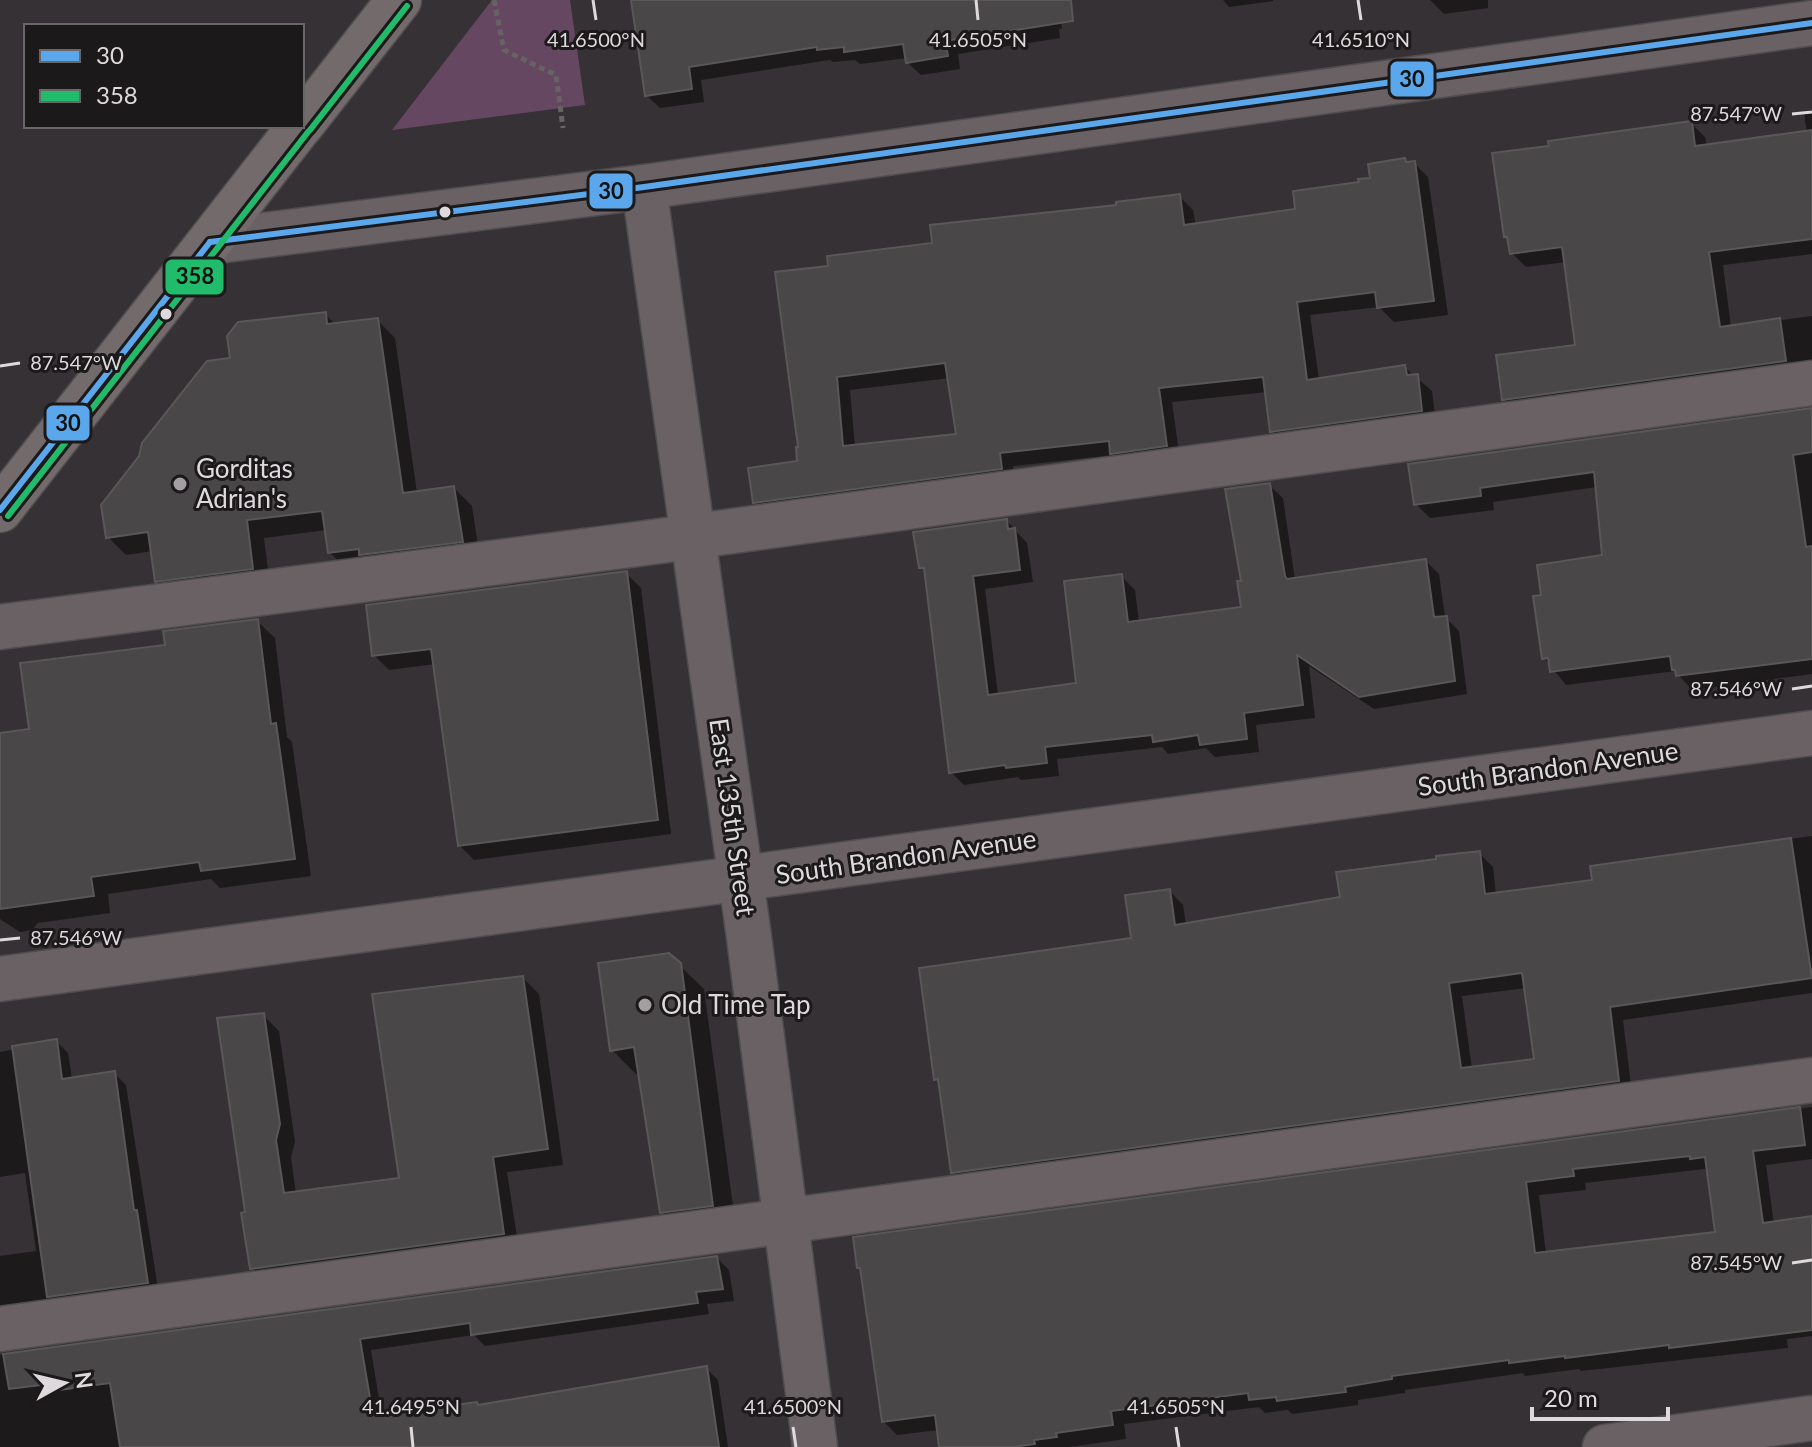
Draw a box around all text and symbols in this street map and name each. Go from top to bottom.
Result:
legend [24,24,304,128]
text: 41.6500°N [547,27,645,51]
text: 41.6505°N [929,27,1027,51]
text: 41.6510°N [1312,27,1410,51]
text: 30 [96,40,124,69]
line badge: 30 [1389,60,1435,98]
text: 30 [1399,65,1425,92]
text: 358 [96,80,138,109]
text: 87.547°W [1690,101,1782,125]
line badge: 30 [588,172,634,210]
text: 30 [598,177,624,204]
unlabelled marker [437,204,453,220]
line badge: 358 [164,258,225,296]
text: 358 [176,262,214,289]
unlabelled marker [158,306,174,322]
text: 87.547°W [30,350,122,374]
line badge: 30 [45,404,91,442]
text: 30 [55,409,81,436]
place label: Gorditas Adrian's [196,452,293,514]
marker: Gorditas Adrian's [171,475,189,493]
text: 87.546°W [1690,676,1782,700]
street label: East 135th Street [703,716,763,918]
street label: South Brandon Avenue [1416,734,1680,802]
street label: South Brandon Avenue [774,822,1038,890]
text: 87.546°W [30,925,122,949]
place label: Old Time Tap [661,988,811,1020]
marker: Old Time Tap [636,996,654,1014]
text: 87.545°W [1690,1250,1782,1274]
north arrow [24,1343,104,1423]
text: N [70,1370,99,1390]
scale bar [1532,1371,1668,1421]
text: 20 m [1544,1383,1598,1412]
text: 41.6495°N [362,1394,460,1418]
text: 41.6500°N [744,1394,842,1418]
text: 41.6505°N [1127,1394,1225,1418]

